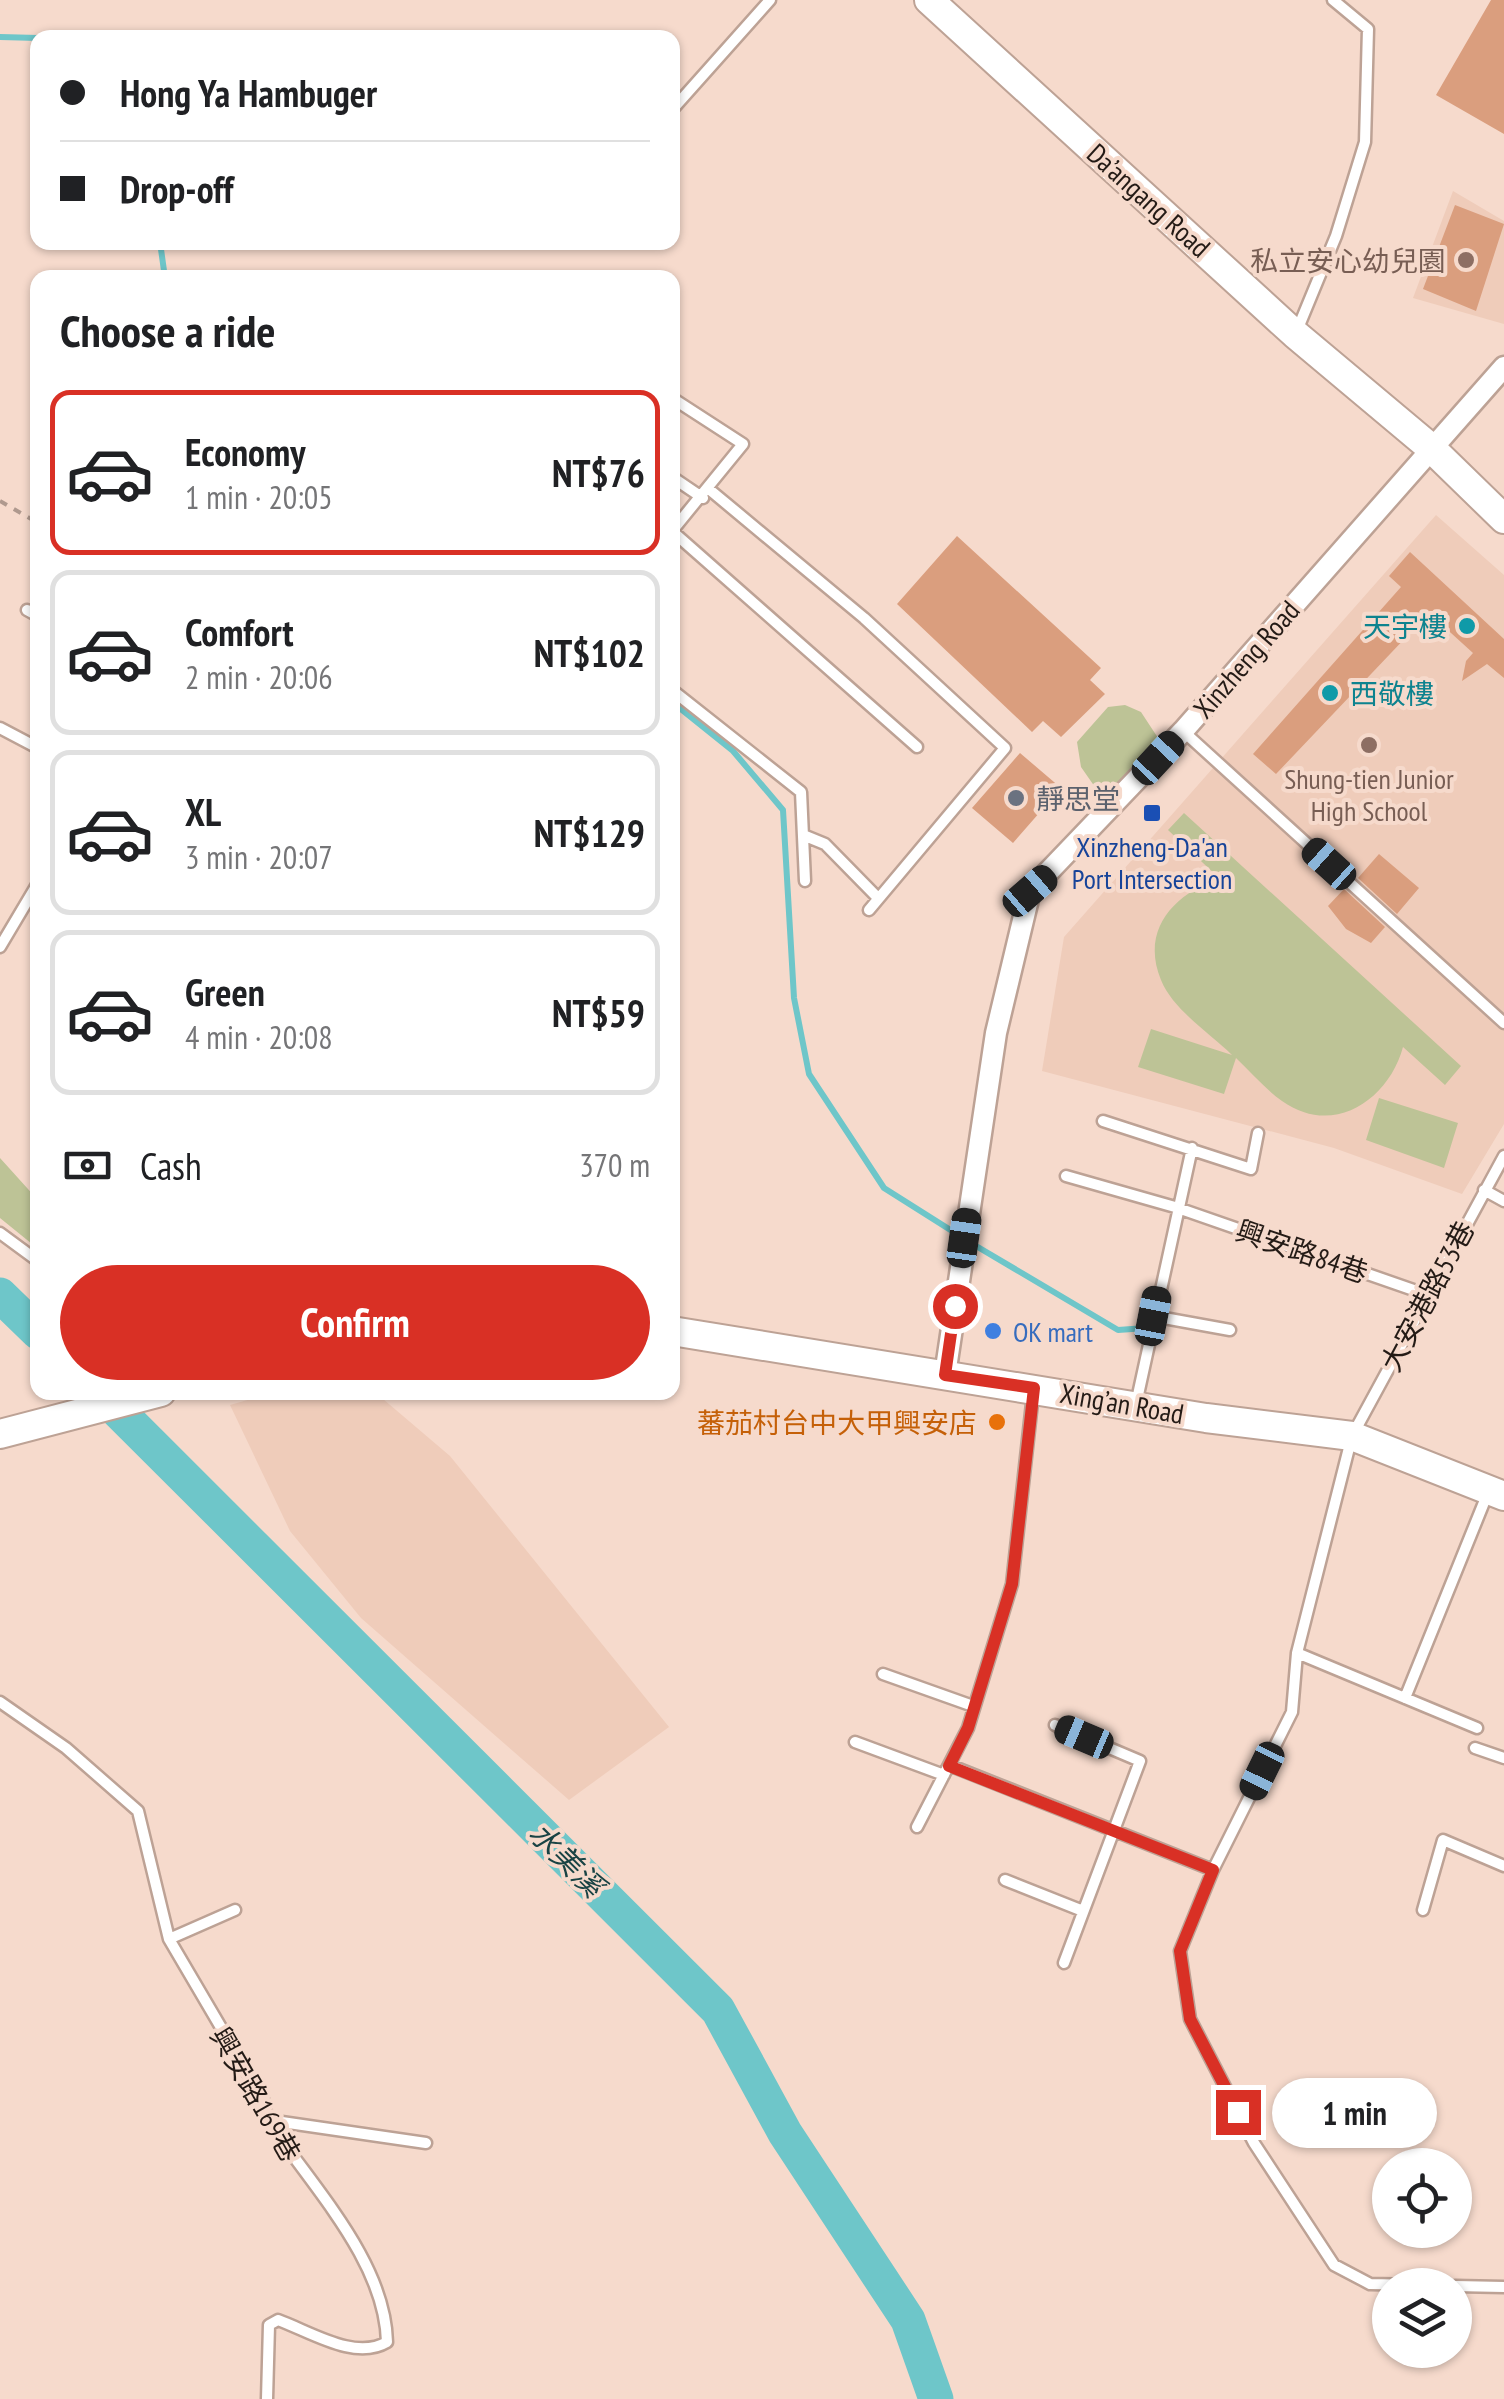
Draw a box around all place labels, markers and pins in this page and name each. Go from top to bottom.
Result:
place label: 私立安心幼兒園 [1250,242,1446,279]
marker: 私立安心幼兒園 [1455,249,1477,271]
place label: 天宇樓 [1363,608,1447,645]
marker: 天宇樓 [1456,615,1478,637]
place label: 西敬樓 [1350,675,1434,712]
marker: 西敬樓 [1319,682,1341,704]
marker: Shung-tien Junior High School [1358,734,1380,756]
place label: Shung-tien Junior High School [1284,760,1454,829]
place label: 靜思堂 [1036,780,1120,817]
marker: 靜思堂 [1005,787,1027,809]
marker: Xinzheng-Da'an Port Intersection [1141,802,1163,824]
place label: Xinzheng-Da'an Port Intersection [1072,828,1232,897]
place label: OK mart [1013,1313,1093,1350]
marker: OK mart [982,1320,1004,1342]
place label: 蕃茄村台中大甲興安店 [697,1404,977,1441]
marker: 蕃茄村台中大甲興安店 [986,1411,1008,1433]

